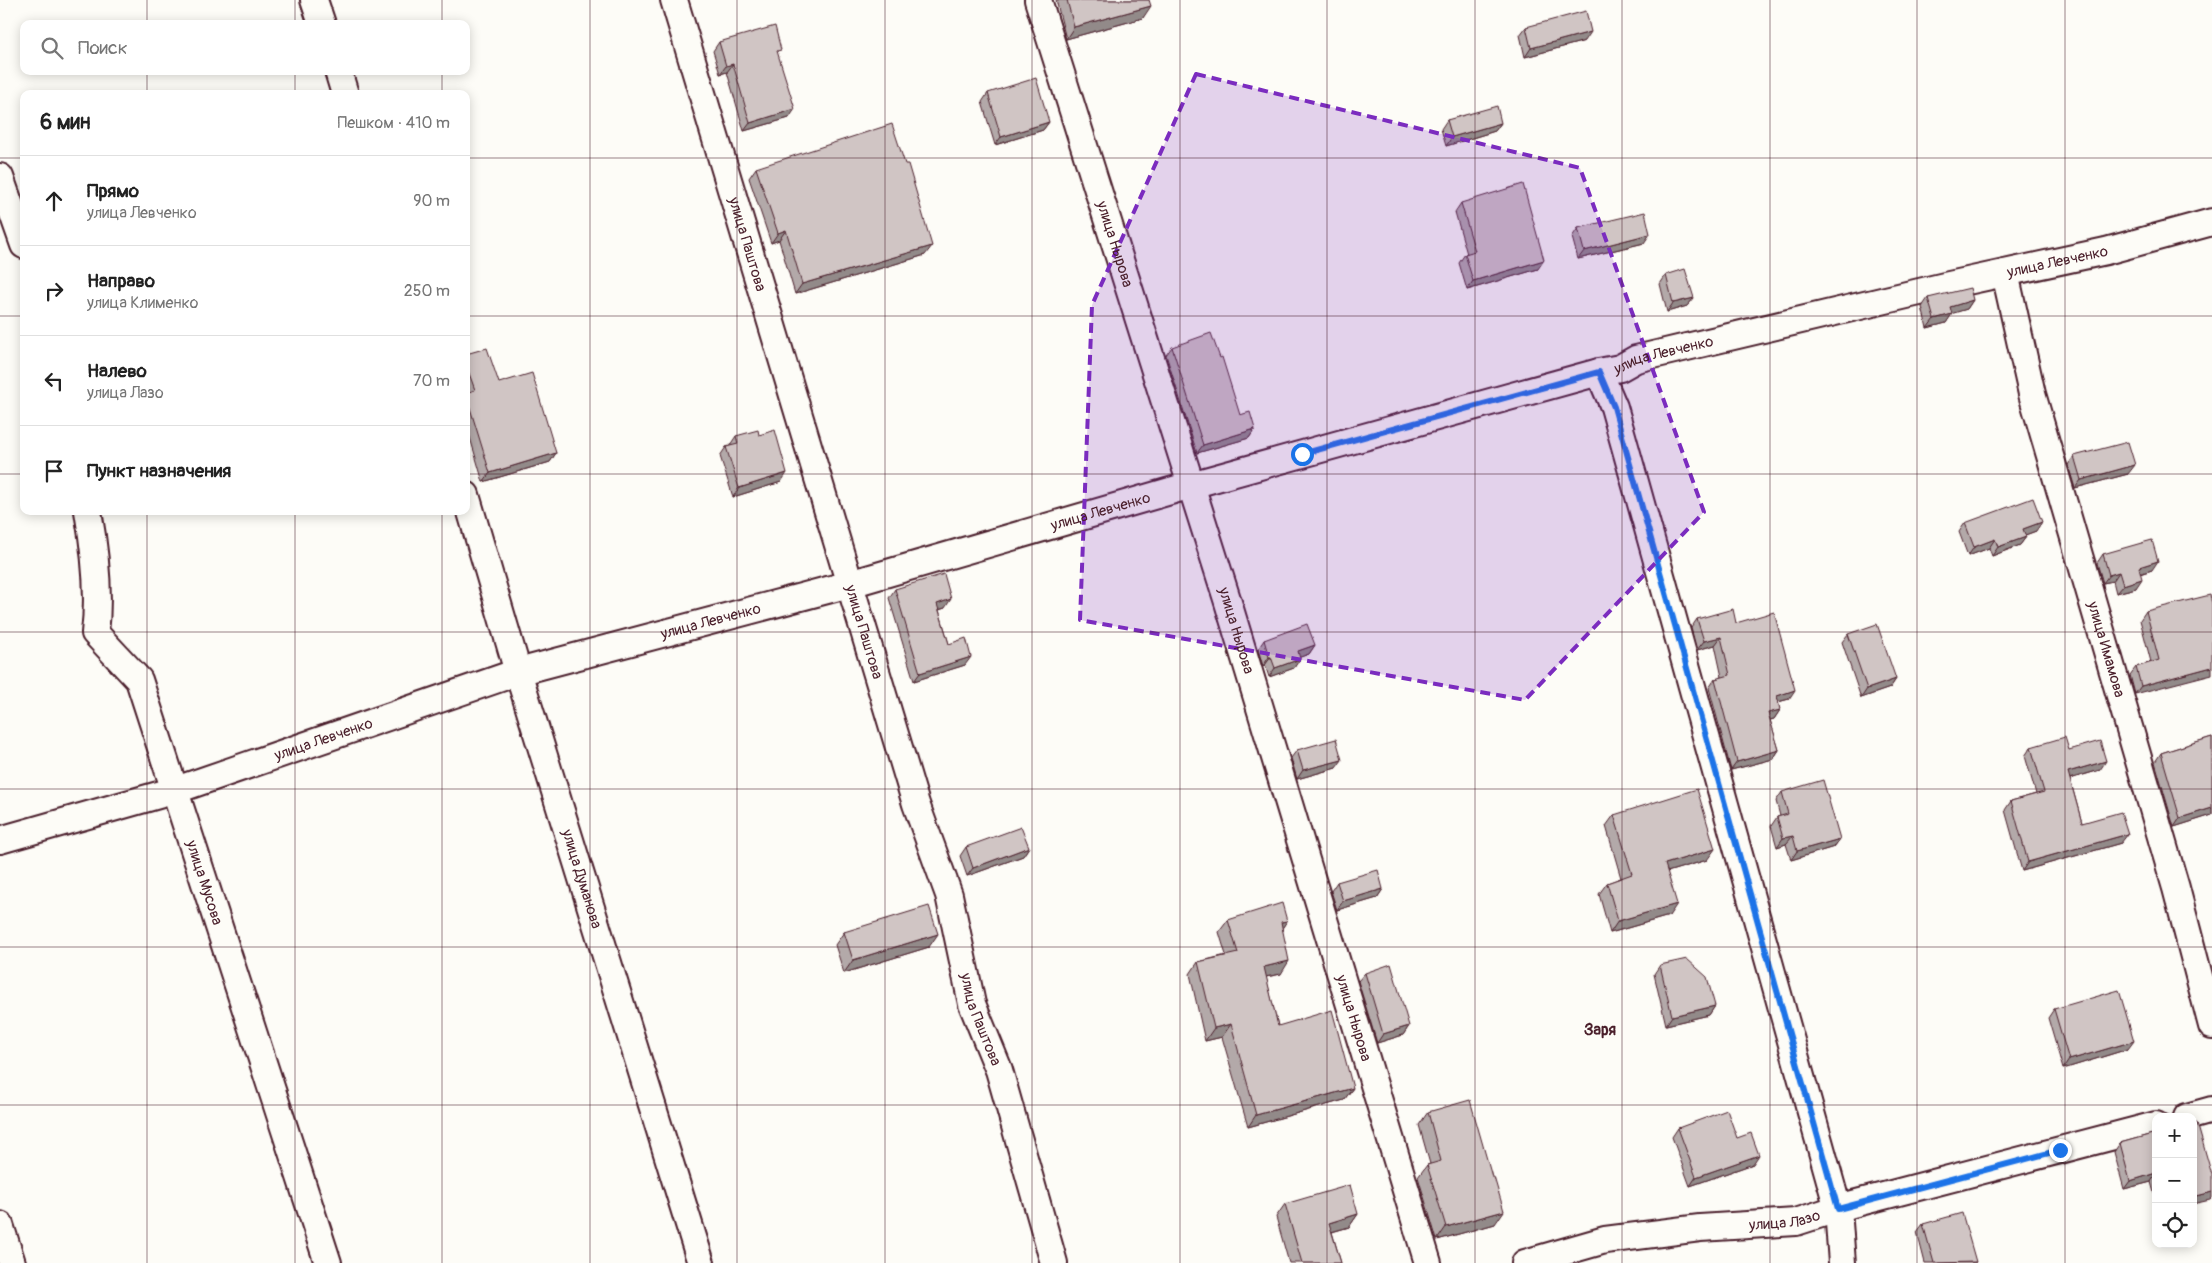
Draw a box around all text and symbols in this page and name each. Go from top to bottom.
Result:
search box [20,20,470,75]
icon: search [38,34,66,62]
text: Поиск [78,36,128,60]
text: 6 мин [40,109,90,136]
text: Пешком · 410 m [338,113,450,133]
text: Прямо [87,179,139,203]
icon: ahead [40,187,68,215]
text: 90 m [413,191,450,211]
street label: улица Паштова [724,194,770,294]
street label: улица Нырова [1092,198,1137,290]
text: улица Левченко [87,203,196,223]
street label: улица Левченко [2004,242,2110,282]
text: Направо [87,269,155,293]
icon: right [40,277,68,305]
text: 250 m [404,281,450,301]
text: улица Клименко [87,293,198,313]
street label: улица Левченко [1612,332,1715,379]
text: Налево [87,359,147,383]
icon: left [40,367,68,395]
text: 70 m [413,371,450,391]
text: улица Лазо [87,383,164,403]
route start [1291,443,1314,466]
icon: arrive [40,457,68,485]
text: Пункт назначения [87,459,231,483]
street label: улица Левченко [1048,488,1153,535]
street label: улица Паштова [840,582,887,681]
street label: улица Нырова [1214,584,1258,676]
street label: улица Имамова [2083,598,2129,700]
street label: улица Левченко [658,599,763,644]
street label: улица Левченко [271,714,375,766]
street label: улица Думанова [557,826,606,931]
street label: улица Мусова [181,837,227,928]
street label: улица Паштова [956,970,1005,1069]
street label: улица Нырова [1331,972,1375,1064]
district label: Заря [1584,1020,1617,1040]
map controls [2152,1113,2197,1248]
button: + [2152,1113,2197,1158]
route end [2049,1139,2072,1162]
button: − [2152,1158,2197,1203]
button: locate [2152,1203,2197,1248]
street label: улица Лазо [1747,1206,1823,1235]

